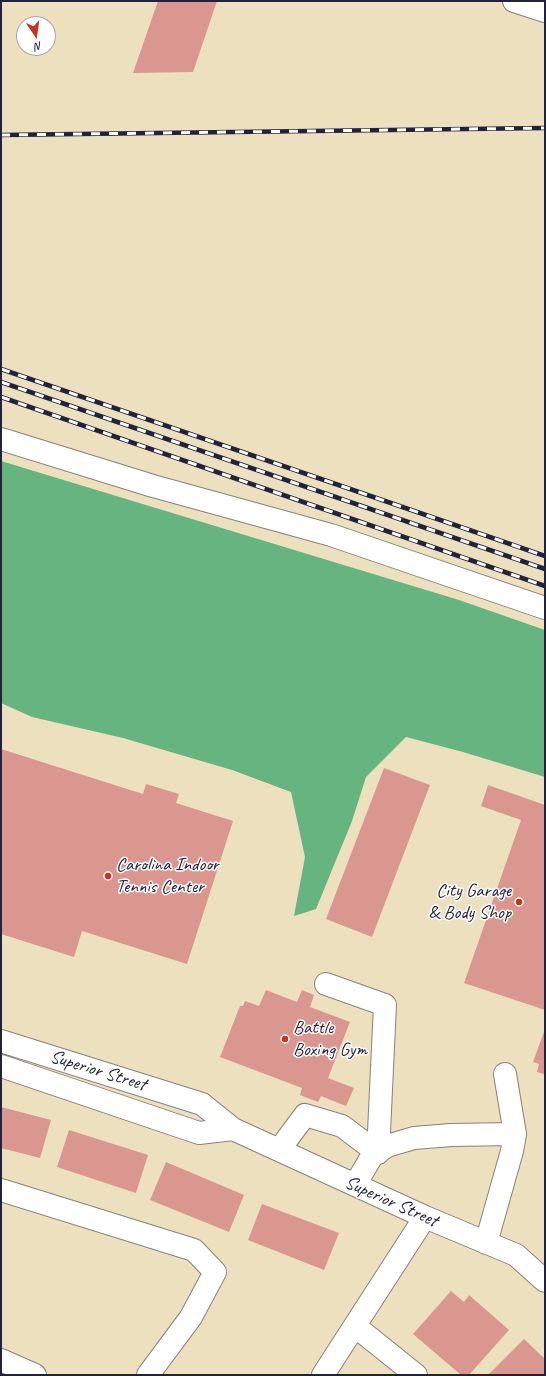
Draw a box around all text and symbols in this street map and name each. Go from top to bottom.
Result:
north arrow [16,16,56,56]
text: N [34,39,43,54]
place label: Carolina Indoor Tennis Center [116,854,219,898]
marker: Carolina Indoor Tennis Center [103,871,113,881]
place label: City Garage & Body Shop [428,880,511,924]
marker: City Garage & Body Shop [514,897,524,907]
place label: Battle Boxing Gym [293,1017,367,1061]
marker: Battle Boxing Gym [280,1034,290,1044]
street label: Superior Street [47,1046,149,1096]
street label: Superior Street [341,1171,441,1233]

